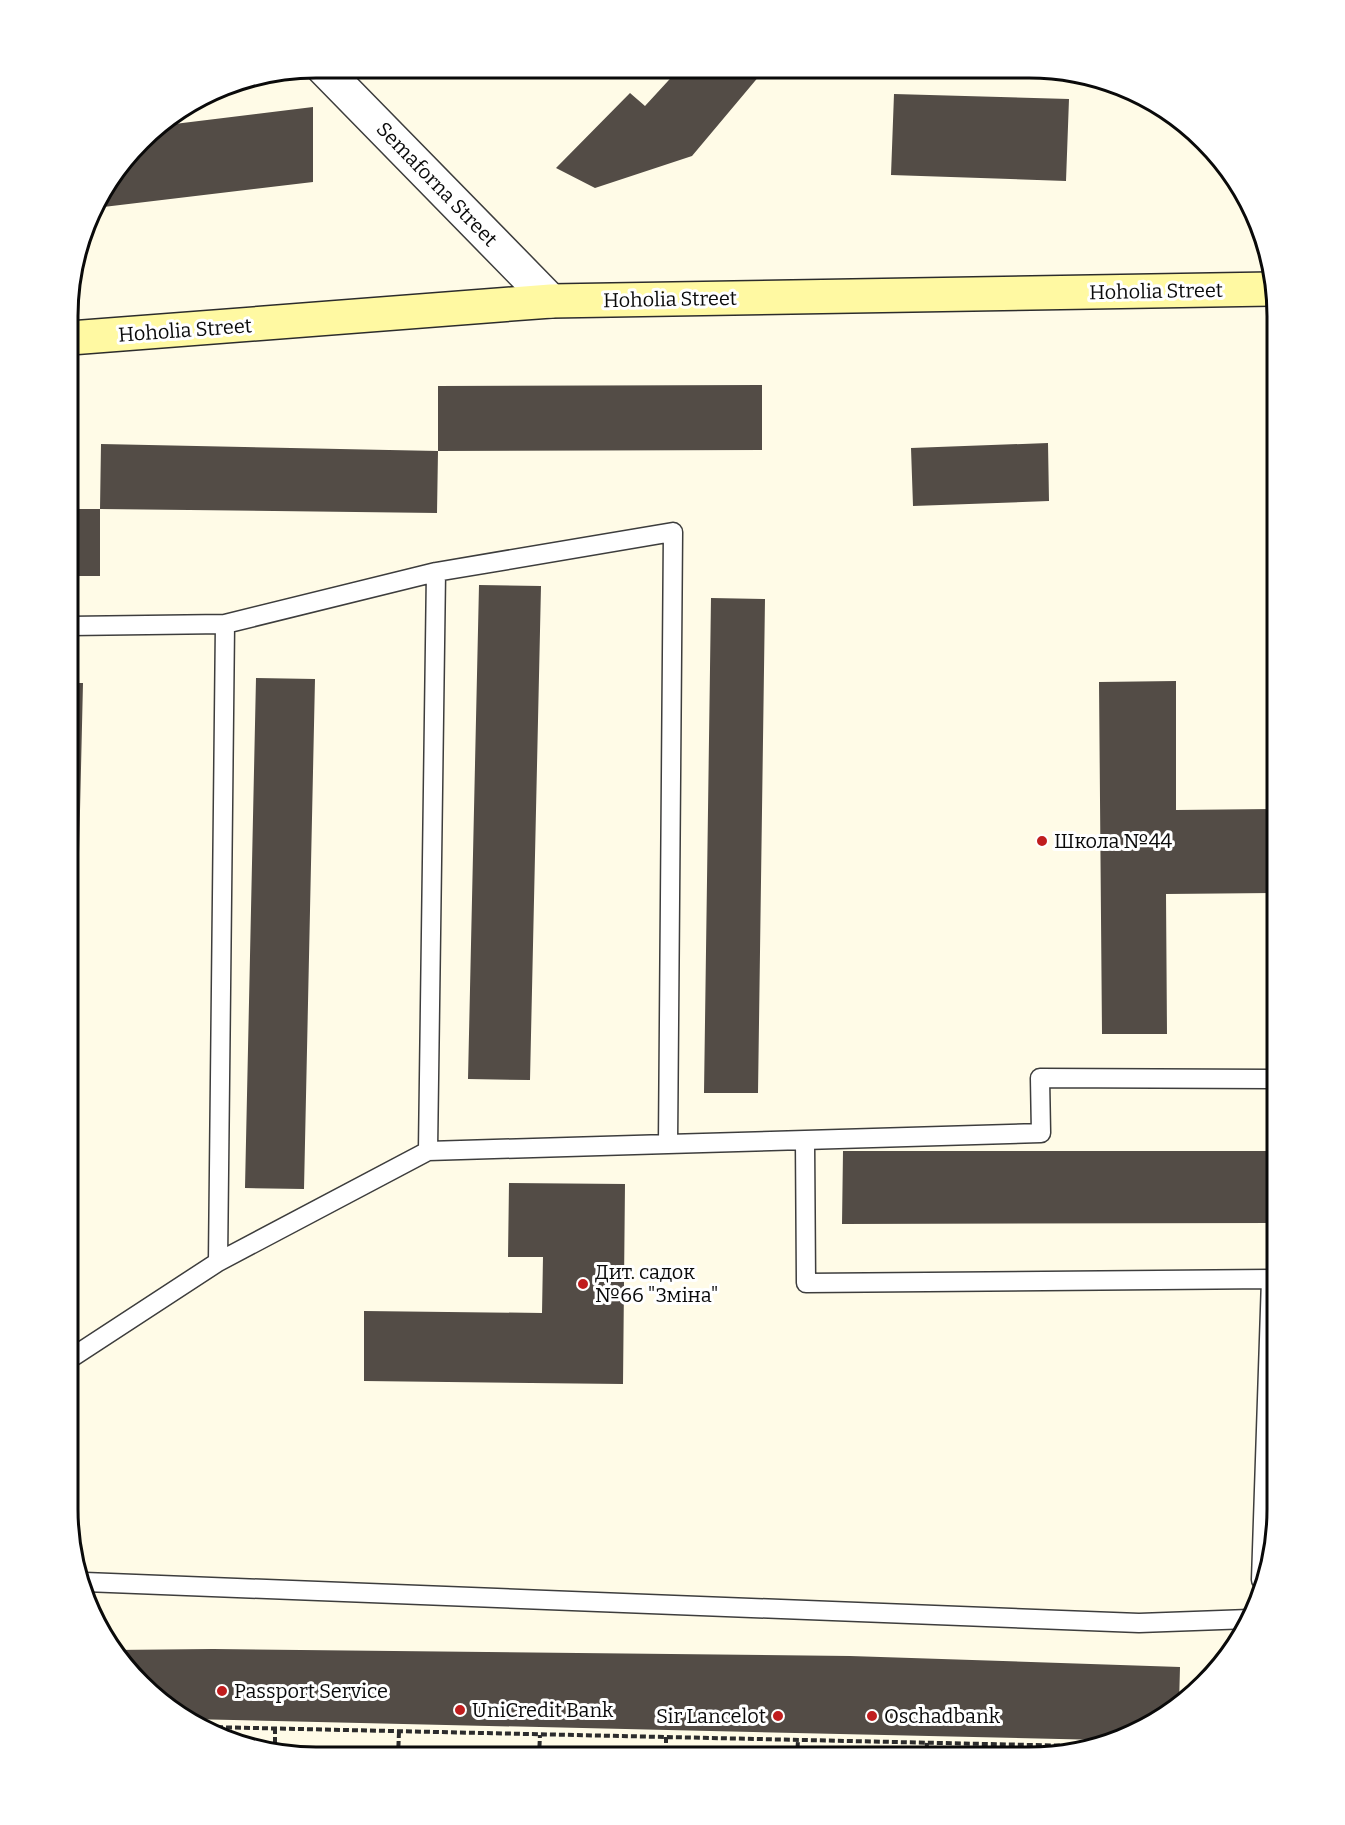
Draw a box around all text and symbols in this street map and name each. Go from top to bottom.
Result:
street label: Semaforna Street [372,117,502,251]
street label: Hoholia Street [1089,278,1223,304]
street label: Hoholia Street [603,286,737,312]
street label: Hoholia Street [117,313,253,347]
place label: Школа №44 [1054,829,1173,853]
marker: Школа №44 [1035,834,1049,848]
place label: Дит. садок №66 "Зміна" [595,1260,718,1307]
marker: Дит. садок №66 "Зміна" [576,1277,590,1291]
place label: Passport Service [234,1679,388,1703]
marker: Passport Service [215,1684,229,1698]
place label: UniCredit Bank [472,1698,614,1722]
marker: UniCredit Bank [453,1703,467,1717]
place label: Sir Lancelot [656,1704,766,1728]
place label: Oschadbank [884,1704,1001,1728]
marker: Sir Lancelot [771,1709,785,1723]
marker: Oschadbank [865,1709,879,1723]

